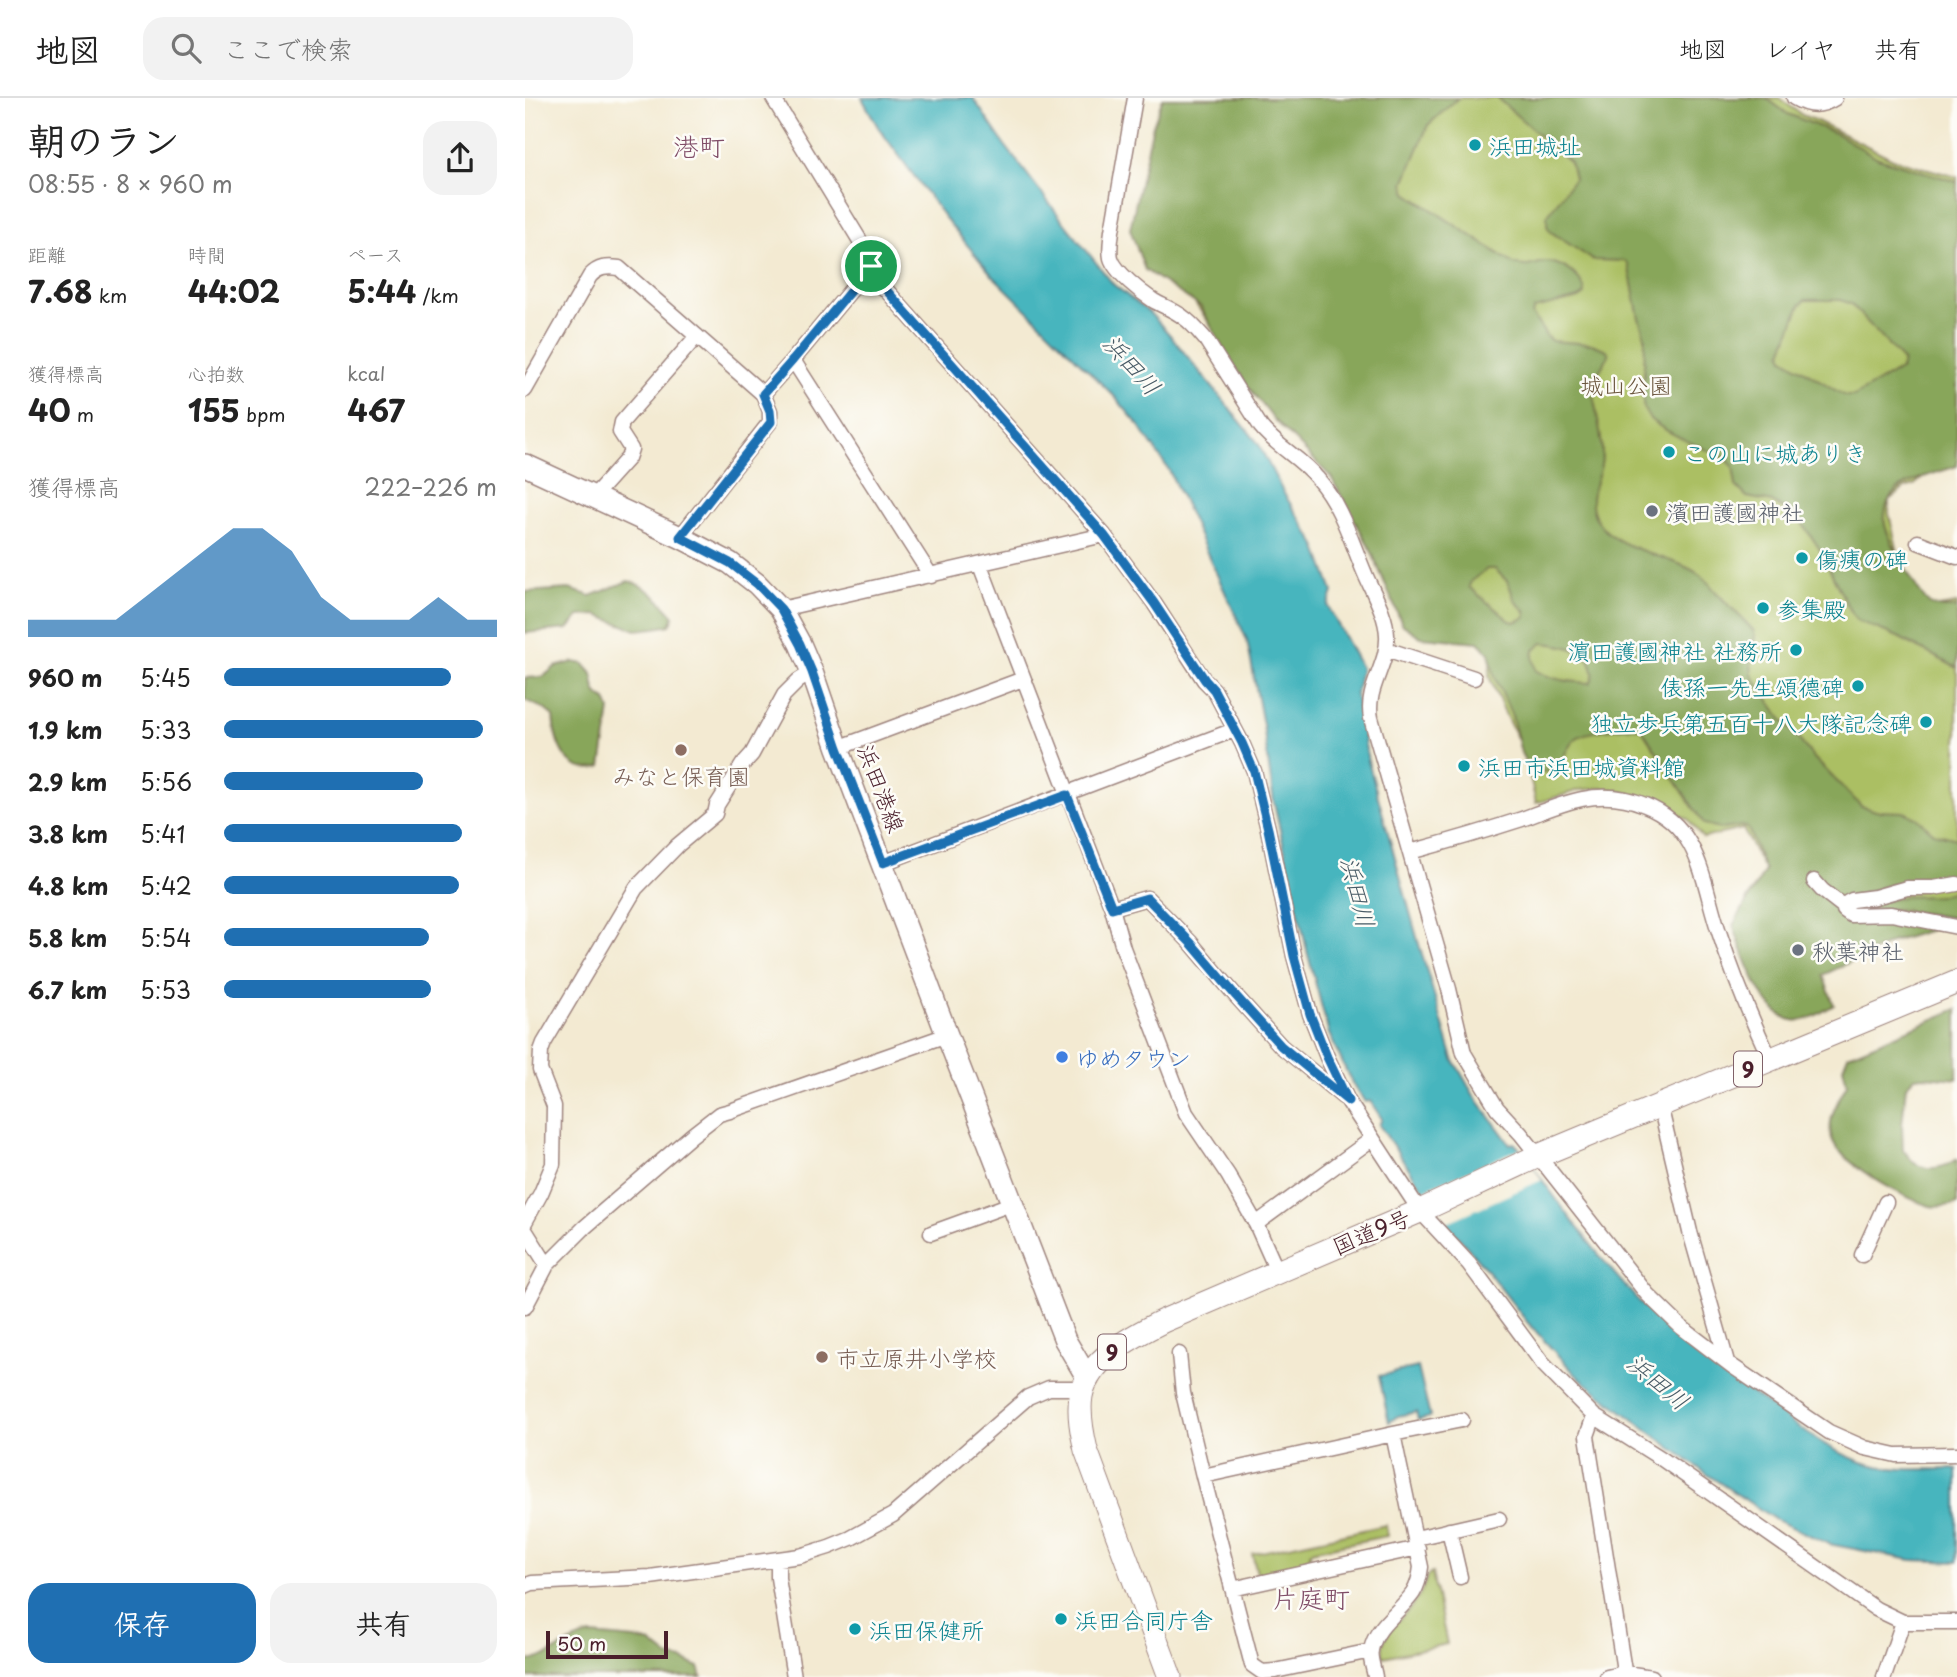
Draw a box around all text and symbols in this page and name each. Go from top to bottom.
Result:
search box [143,17,633,80]
text: 地図 [35,23,101,73]
icon: search [167,29,205,67]
text: ここで検索 [223,29,353,68]
text: 地図 [1679,30,1727,66]
text: レイヤ [1765,30,1836,66]
text: 共有 [1874,30,1922,66]
text: 朝のラン [28,111,180,168]
button: share [423,121,497,195]
district label: 港町 [673,126,725,165]
place label: 浜田城址 [1489,128,1581,163]
marker: 浜田城址 [1467,137,1483,153]
text: 08:55 · 8 × 960 m [28,166,233,201]
pin [841,236,901,296]
text: 距離 [28,240,66,268]
text: 時間 [188,240,226,268]
text: ペース [347,240,403,268]
icon: arrive [852,247,890,285]
text: 7.68 [28,268,93,313]
text: 44:02 [188,268,280,313]
text: 5:44 [347,268,416,313]
text: km [93,281,127,309]
text: /km [416,281,459,309]
water label: 浜田川 [1096,325,1170,403]
text: 獲得標高 [28,359,104,387]
text: 心拍数 [188,359,245,387]
text: kcal [347,359,385,387]
park label: 城山公園 [1580,367,1672,402]
text: 40 [28,387,71,432]
text: 155 [188,387,240,432]
text: 467 [347,387,405,432]
text: m [71,400,94,428]
text: bpm [240,400,286,428]
place label: この山に城ありき [1683,435,1867,470]
marker: この山に城ありき [1661,444,1677,460]
text: 獲得標高 [28,469,120,504]
text: 222–226 m [364,469,497,504]
place label: 濱田護國神社 [1666,494,1804,529]
marker: 濱田護國神社 [1644,503,1660,519]
place label: 傷痍の碑 [1816,541,1908,576]
marker: 傷痍の碑 [1794,550,1810,566]
place label: 参集殿 [1777,591,1846,626]
marker: 参集殿 [1755,600,1771,616]
place label: 濵田護國神社 社務所 [1568,633,1782,668]
marker: 濵田護國神社 社務所 [1788,642,1804,658]
text: 960 m [28,660,102,695]
text: 5:45 [140,660,191,695]
place label: 俵孫一先生頌德碑 [1660,669,1844,704]
marker: 俵孫一先生頌德碑 [1850,678,1866,694]
place label: 独立歩兵第五百十八大隊記念碑 [1590,705,1912,740]
text: 1.9 km [28,712,102,747]
text: 5:33 [140,712,192,747]
marker: 独立歩兵第五百十八大隊記念碑 [1918,714,1934,730]
street label: 浜田港線 [849,739,915,837]
marker: みなと保育園 [673,742,689,758]
place label: 浜田市浜田城資料館 [1478,749,1685,784]
place label: みなと保育園 [612,758,750,793]
marker: 浜田市浜田城資料館 [1456,758,1472,774]
text: 2.9 km [28,764,107,799]
text: 5:56 [140,764,192,799]
text: 3.8 km [28,816,108,851]
text: 5:41 [140,816,186,851]
water label: 浜田川 [1333,853,1385,931]
text: 4.8 km [28,868,109,903]
text: 5:42 [140,868,192,903]
text: 5.8 km [28,920,107,955]
text: 5:54 [140,920,191,955]
place label: 秋葉神社 [1812,933,1904,968]
marker: 秋葉神社 [1790,942,1806,958]
text: 6.7 km [28,972,107,1007]
text: 5:53 [140,972,191,1007]
place label: ゆめタウン [1076,1040,1191,1075]
marker: ゆめタウン [1054,1049,1070,1065]
road number: 9 [1734,1052,1762,1086]
street label: 国道9号 [1326,1199,1416,1263]
road number: 9 [1098,1334,1126,1370]
place label: 市立原井小学校 [836,1340,997,1375]
water label: 浜田川 [1620,1344,1698,1418]
marker: 市立原井小学校 [814,1349,830,1365]
district label: 片庭町 [1272,1578,1350,1617]
button: 保存 [28,1583,256,1663]
button: 共有 [270,1583,497,1663]
place label: 浜田合同庁舎 [1075,1602,1213,1637]
marker: 浜田合同庁舎 [1053,1611,1069,1627]
place label: 浜田保健所 [869,1612,984,1647]
marker: 浜田保健所 [847,1621,863,1637]
scale bar [546,1628,669,1660]
text: 50 m [557,1629,606,1657]

